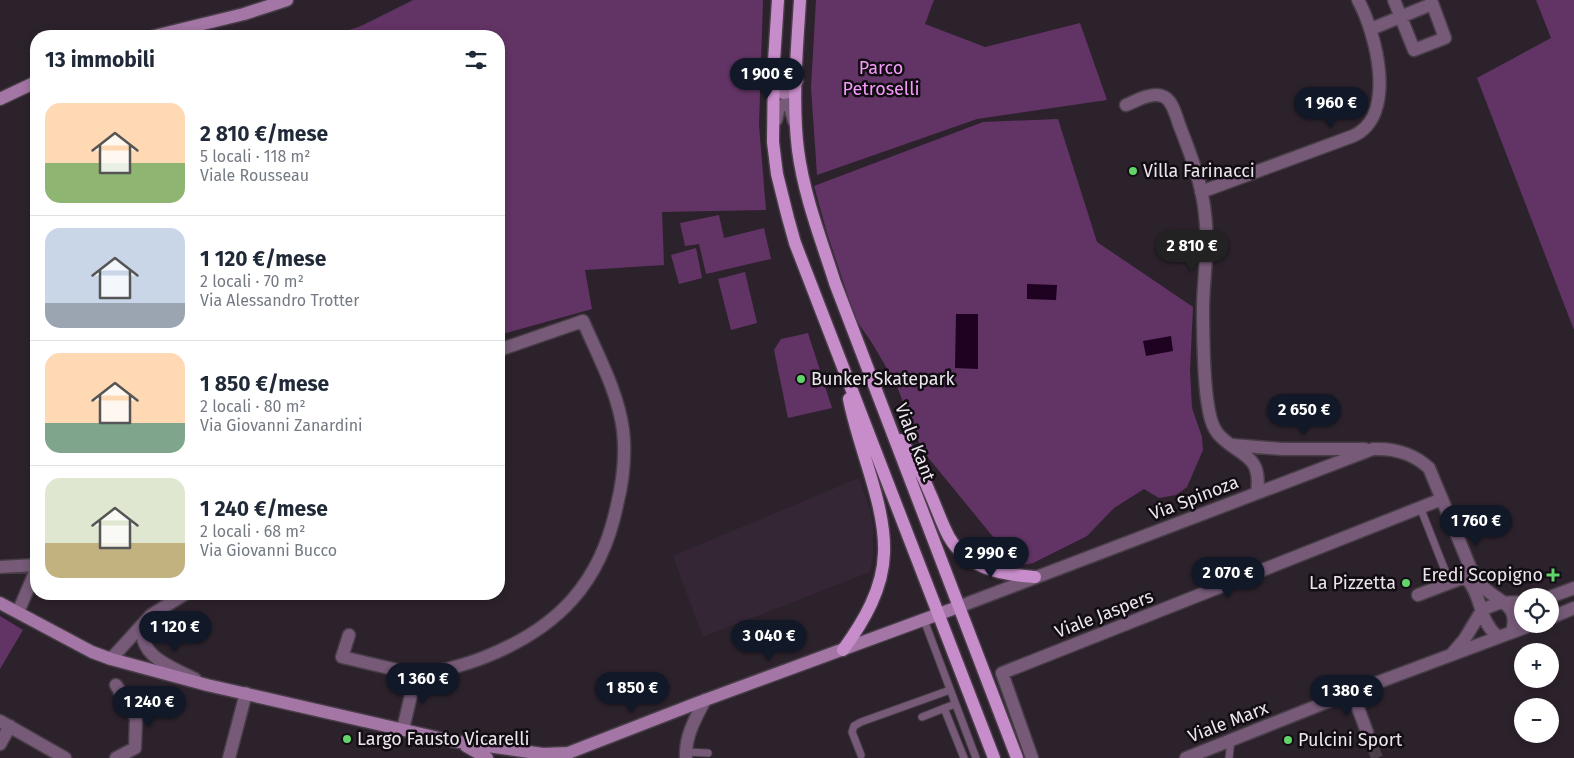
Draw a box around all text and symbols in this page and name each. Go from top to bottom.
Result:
icon: filters [462,46,490,74]
text: 13 immobili [45,47,155,73]
park label: Parco Petroselli [843,57,920,100]
pin: 1 900 € [721,58,813,100]
text: 1 900 € [741,64,793,83]
pin: 1 960 € [1285,86,1377,129]
text: 1 960 € [1305,93,1357,112]
text: 2 810 €/mese [200,121,328,147]
icon: home [85,123,145,183]
text: 5 locali · 118 m² [200,147,310,166]
place label: Villa Farinacci [1143,160,1255,182]
marker: Villa Farinacci [1127,165,1139,177]
text: Viale Rousseau [200,166,309,185]
pin: 2 810 € [1146,230,1238,272]
text: 2 810 € [1167,236,1217,255]
text: 1 120 €/mese [200,246,326,272]
icon: home [85,248,145,308]
text: 2 locali · 70 m² [200,272,304,291]
text: Via Alessandro Trotter [200,291,359,310]
place label: Bunker Skatepark [811,368,955,390]
text: 1 850 €/mese [200,371,329,397]
icon: home [85,373,145,433]
marker: Bunker Skatepark [795,373,807,385]
pin: 2 650 € [1258,394,1350,436]
text: 2 locali · 80 m² [200,397,306,416]
street label: Viale Kant [890,400,940,485]
text: 2 650 € [1278,400,1330,419]
text: Via Giovanni Zanardini [200,416,363,435]
street label: Via Spinoza [1146,471,1242,525]
text: 1 240 €/mese [200,496,328,522]
icon: home [85,498,145,558]
pin: 1 760 € [1430,504,1522,547]
text: 1 760 € [1451,511,1501,530]
text: 2 locali · 68 m² [200,522,305,541]
pin: 2 990 € [945,536,1037,579]
text: Via Giovanni Bucco [200,541,337,560]
text: 2 990 € [965,543,1017,562]
pin: 2 070 € [1182,556,1274,599]
text: 2 070 € [1202,563,1254,582]
place label: Eredi Scopigno [1422,564,1543,586]
marker: Eredi Scopigno [1547,569,1559,581]
place label: La Pizzetta [1309,572,1396,594]
marker: La Pizzetta [1400,577,1412,589]
street label: Viale Jaspers [1052,585,1156,643]
map controls [1514,588,1559,743]
button: locate [1514,588,1559,633]
pin: 1 120 € [129,610,221,653]
text: 1 120 € [150,617,200,636]
pin: 3 040 € [723,620,815,662]
text: 3 040 € [742,626,796,645]
button: + [1514,643,1559,688]
pin: 1 360 € [377,662,469,705]
text: 1 360 € [397,669,449,688]
pin: 1 850 € [586,672,678,714]
pin: 1 380 € [1301,674,1393,717]
text: 1 850 € [606,678,658,697]
text: 1 380 € [1321,681,1373,700]
pin: 1 240 € [103,686,195,728]
text: 1 240 € [124,692,174,711]
street label: Viale Marx [1185,697,1271,747]
button: − [1514,698,1559,743]
place label: Largo Fausto Vicarelli [357,728,530,750]
place label: Pulcini Sport [1298,729,1403,751]
marker: Largo Fausto Vicarelli [341,733,353,745]
marker: Pulcini Sport [1282,734,1294,746]

